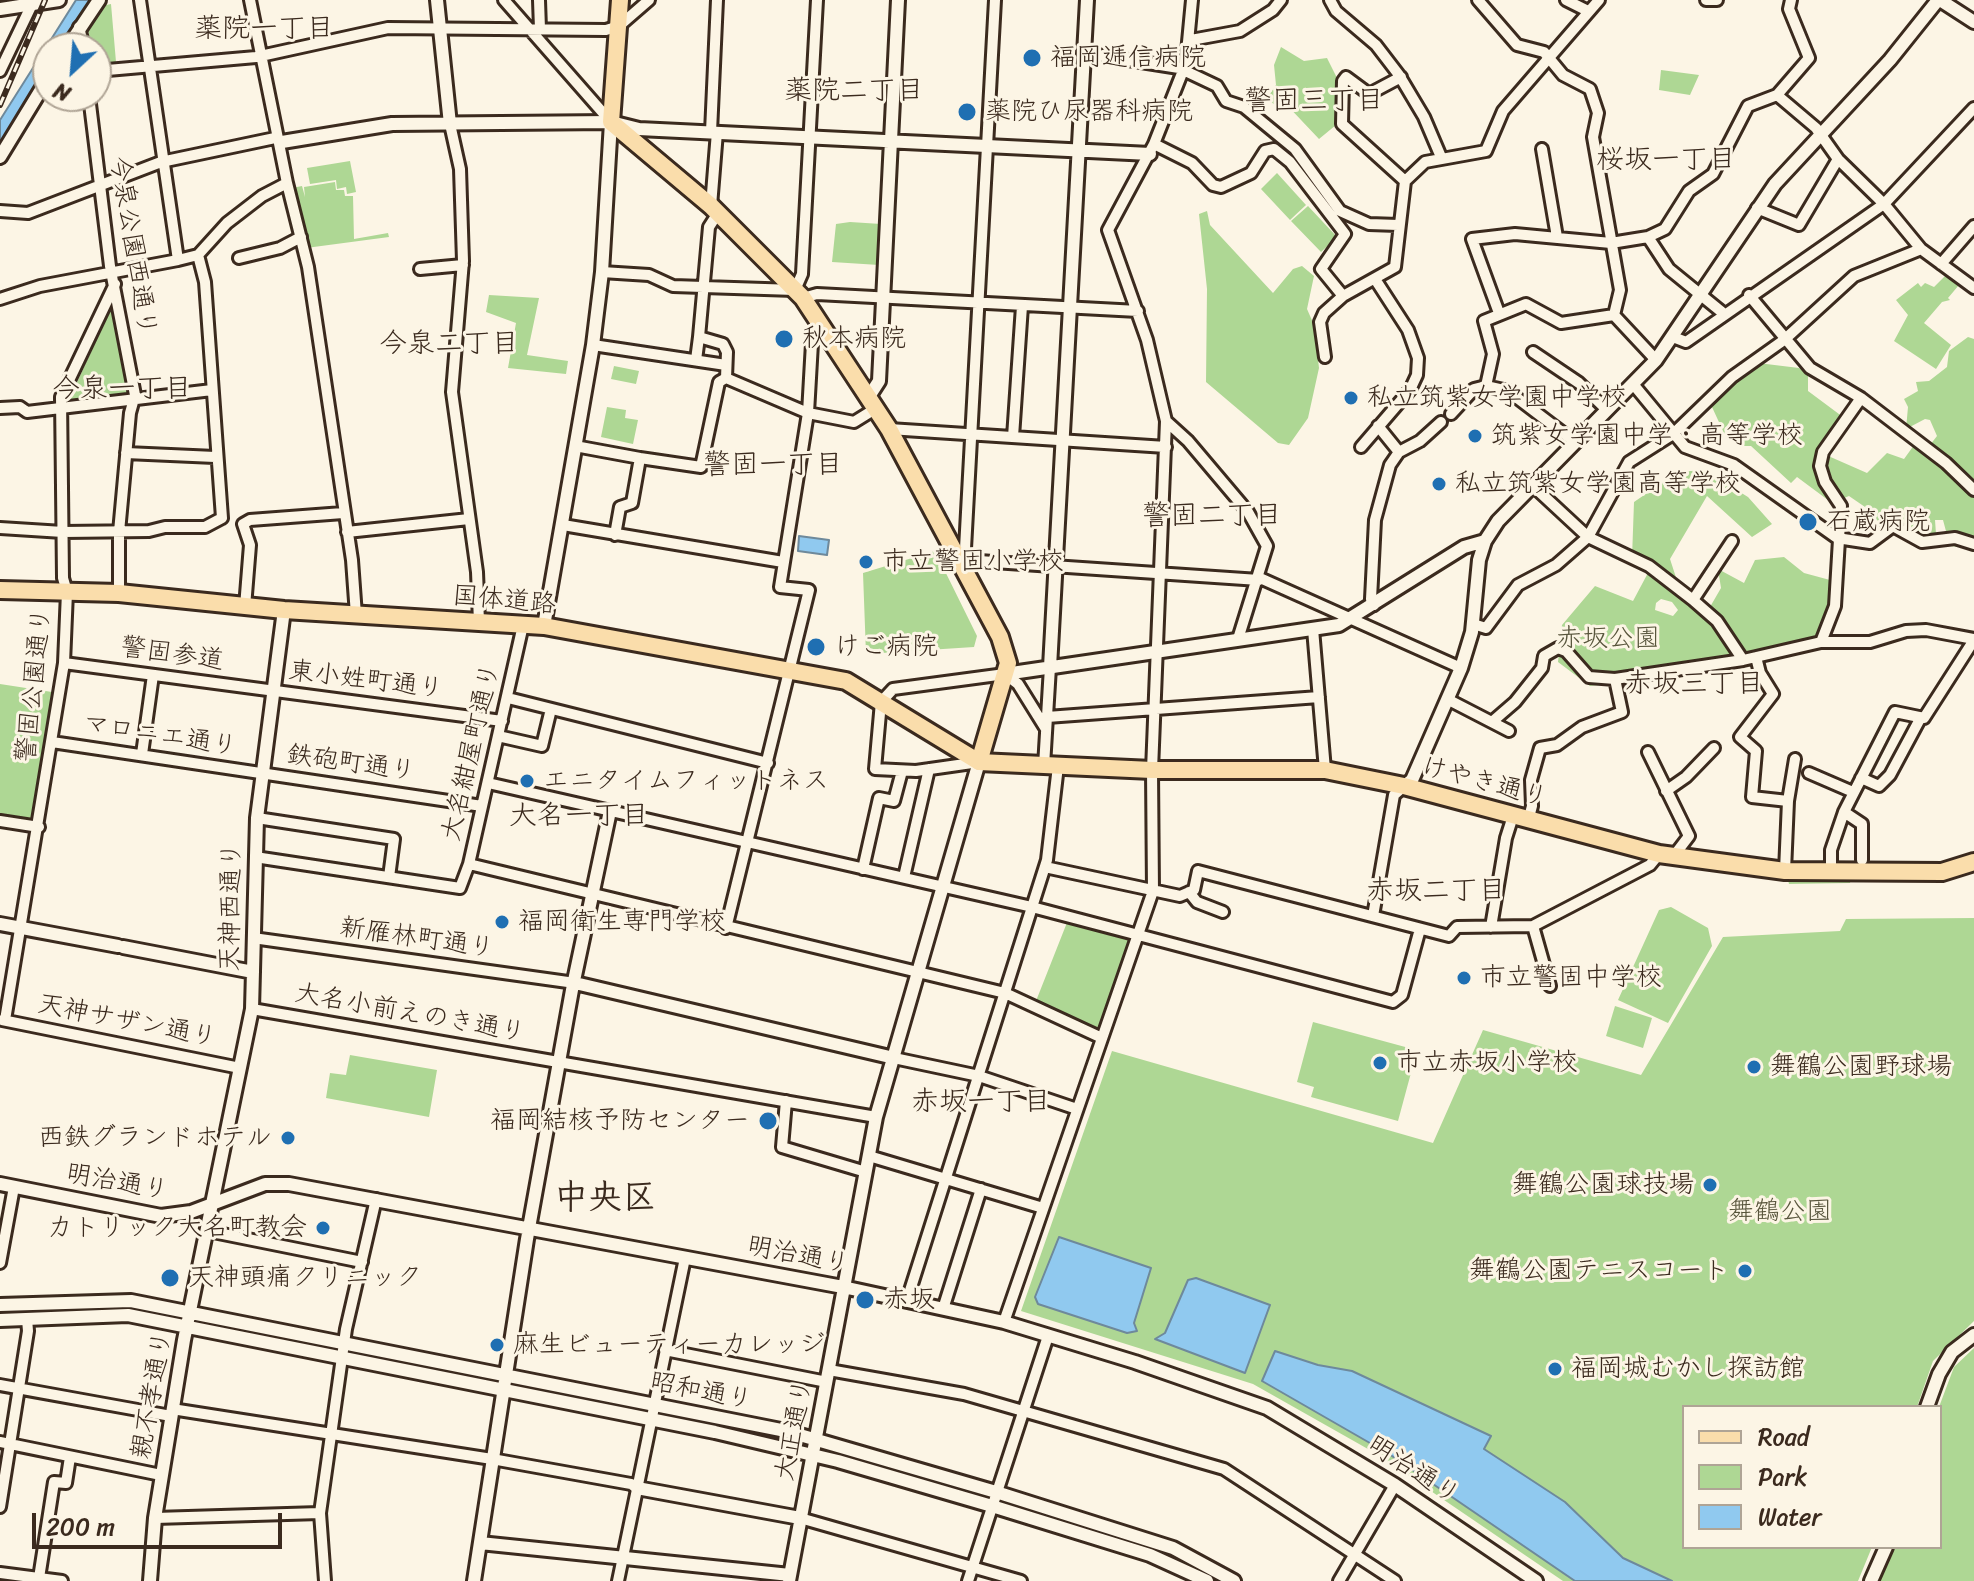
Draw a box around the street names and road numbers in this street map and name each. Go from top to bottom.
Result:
street label: 今泉公園西通り [102,154,162,338]
street label: 国体道路 [451,581,557,621]
street label: 警固公園通り [11,606,59,764]
street label: 警固参道 [118,632,226,678]
street label: 東小姓町通り [287,656,445,706]
street label: 大名紺屋町通り [436,660,508,844]
street label: マロニエ通り [81,708,239,764]
street label: 鉄砲町通り [284,740,418,788]
street label: けやき通り [1417,751,1551,815]
street label: 天神西通り [215,842,249,972]
street label: 新雁林町通り [338,913,496,965]
street label: 大名小前えのき通り [292,978,528,1050]
street label: 天神サザン通り [35,989,219,1055]
street label: 明治通り [63,1159,171,1207]
street label: 明治通り [744,1231,852,1281]
street label: 親不孝通り [126,1328,180,1462]
street label: 昭和通り [647,1367,755,1417]
street label: 大正通り [770,1376,820,1484]
street label: 明治通り [1361,1430,1465,1512]

